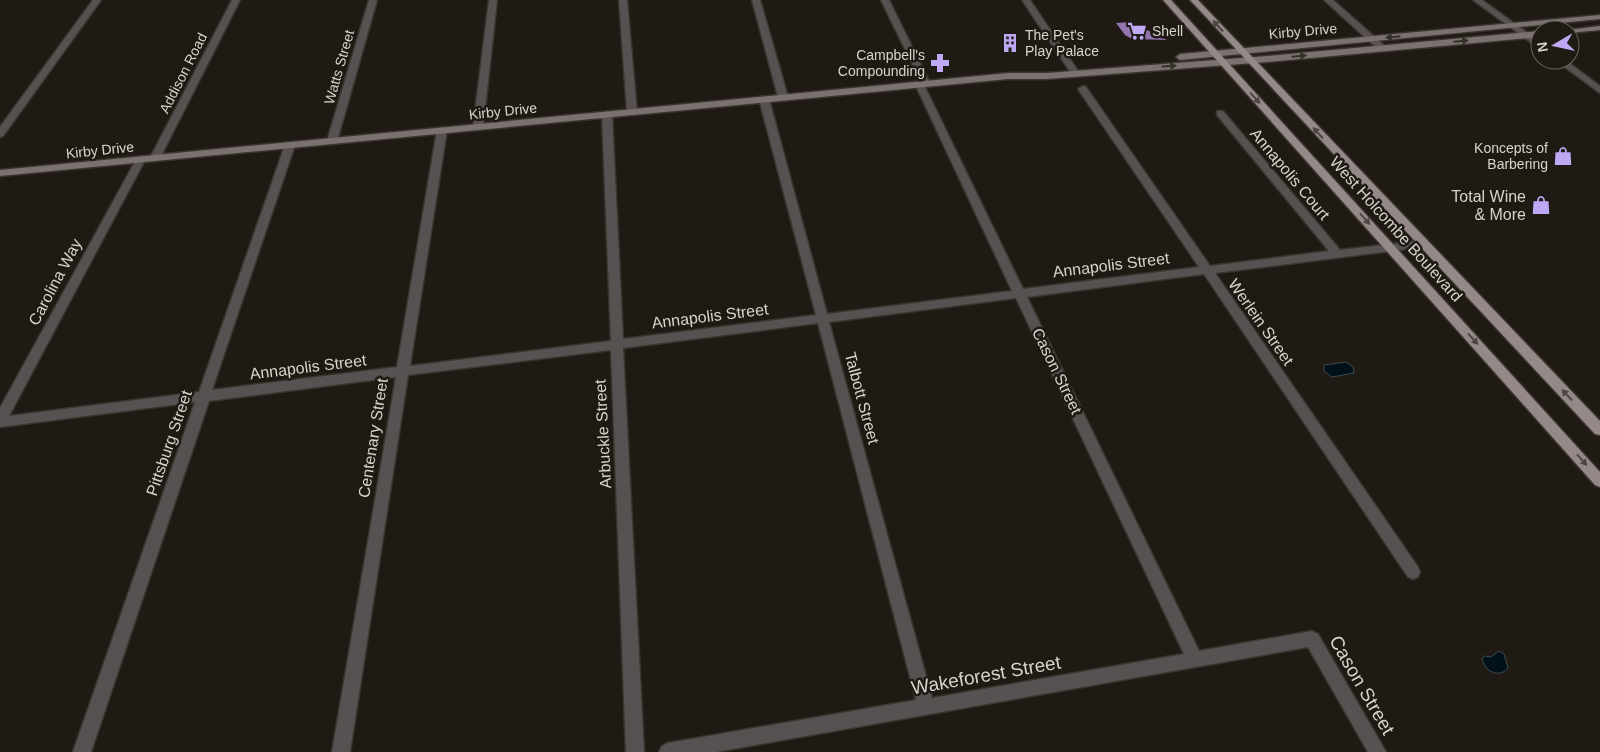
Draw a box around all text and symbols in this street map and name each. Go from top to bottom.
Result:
supermarket icon: Shell [1126,20,1148,42]
one-way arrow [1212,20,1224,32]
street label: Kirby Drive [1268,20,1338,42]
north arrow [1530,20,1580,70]
place label: Shell [1152,23,1183,39]
place label: The Pet's Play Palace [1025,27,1099,59]
street label: Watts Street [321,28,357,106]
street label: Addison Road [156,30,210,116]
building icon: The Pet's Play Palace [999,32,1021,54]
one-way arrow [1384,33,1400,41]
one-way arrow [1453,37,1469,45]
text: N [1533,41,1551,53]
place label: Campbell's Compounding [838,47,925,79]
pharmacy icon: Campbell's Compounding [929,52,951,74]
one-way arrow [1292,52,1308,60]
one-way arrow [1162,62,1178,70]
one-way arrow [1249,92,1261,104]
street label: Kirby Drive [468,99,538,123]
street label: Annapolis Court [1247,125,1333,223]
one-way arrow [1312,127,1324,139]
street label: Kirby Drive [65,138,135,162]
place label: Koncepts of Barbering [1474,140,1548,172]
shop icon: Koncepts of Barbering [1552,145,1574,167]
street label: West Holcombe Boulevard [1326,153,1466,305]
place label: Total Wine & More [1451,188,1526,223]
shop icon: Total Wine & More [1530,194,1552,216]
one-way arrow [1359,212,1370,225]
street label: Carolina Way [25,236,85,328]
street label: Annapolis Street [1052,249,1171,281]
street label: Werlein Street [1225,276,1297,369]
street label: Annapolis Street [651,300,770,332]
street label: Cason Street [1029,325,1085,417]
one-way arrow [1467,333,1479,345]
street label: Talbott Street [842,350,883,446]
street label: Annapolis Street [249,351,368,383]
street label: Centenary Street [355,376,391,499]
street label: Arbuckle Street [592,378,614,489]
street label: Pittsburg Street [143,388,195,498]
one-way arrow [1561,389,1573,401]
one-way arrow [1576,454,1588,466]
street label: Cason Street [1325,632,1399,739]
street label: Wakeforest Street [910,651,1063,698]

